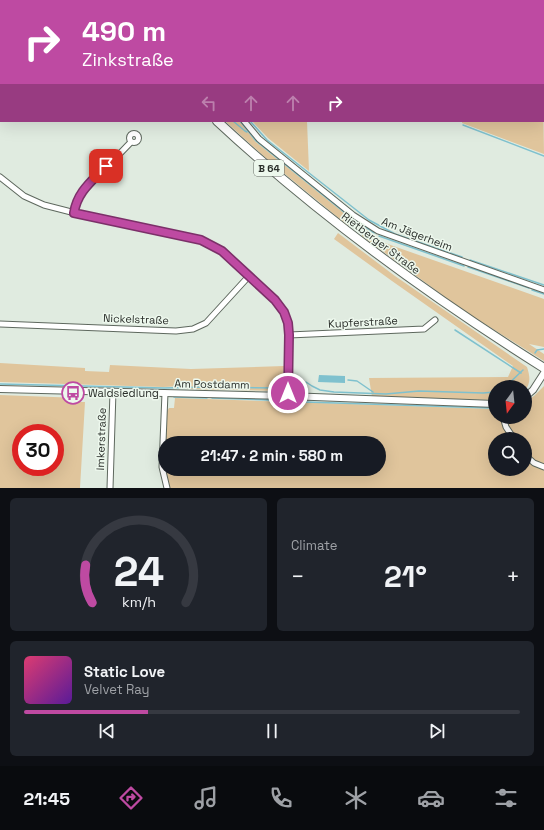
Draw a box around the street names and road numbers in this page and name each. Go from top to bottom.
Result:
road number: B 64 [254,160,284,176]
street label: Rietberger Straße [339,209,423,277]
street label: Am Jägerheim [380,214,454,254]
street label: Nickelstraße [103,311,169,327]
street label: Kupferstraße [328,313,398,331]
street label: Am Postdamm [174,376,250,392]
street label: Imkerstraße [93,407,109,471]

